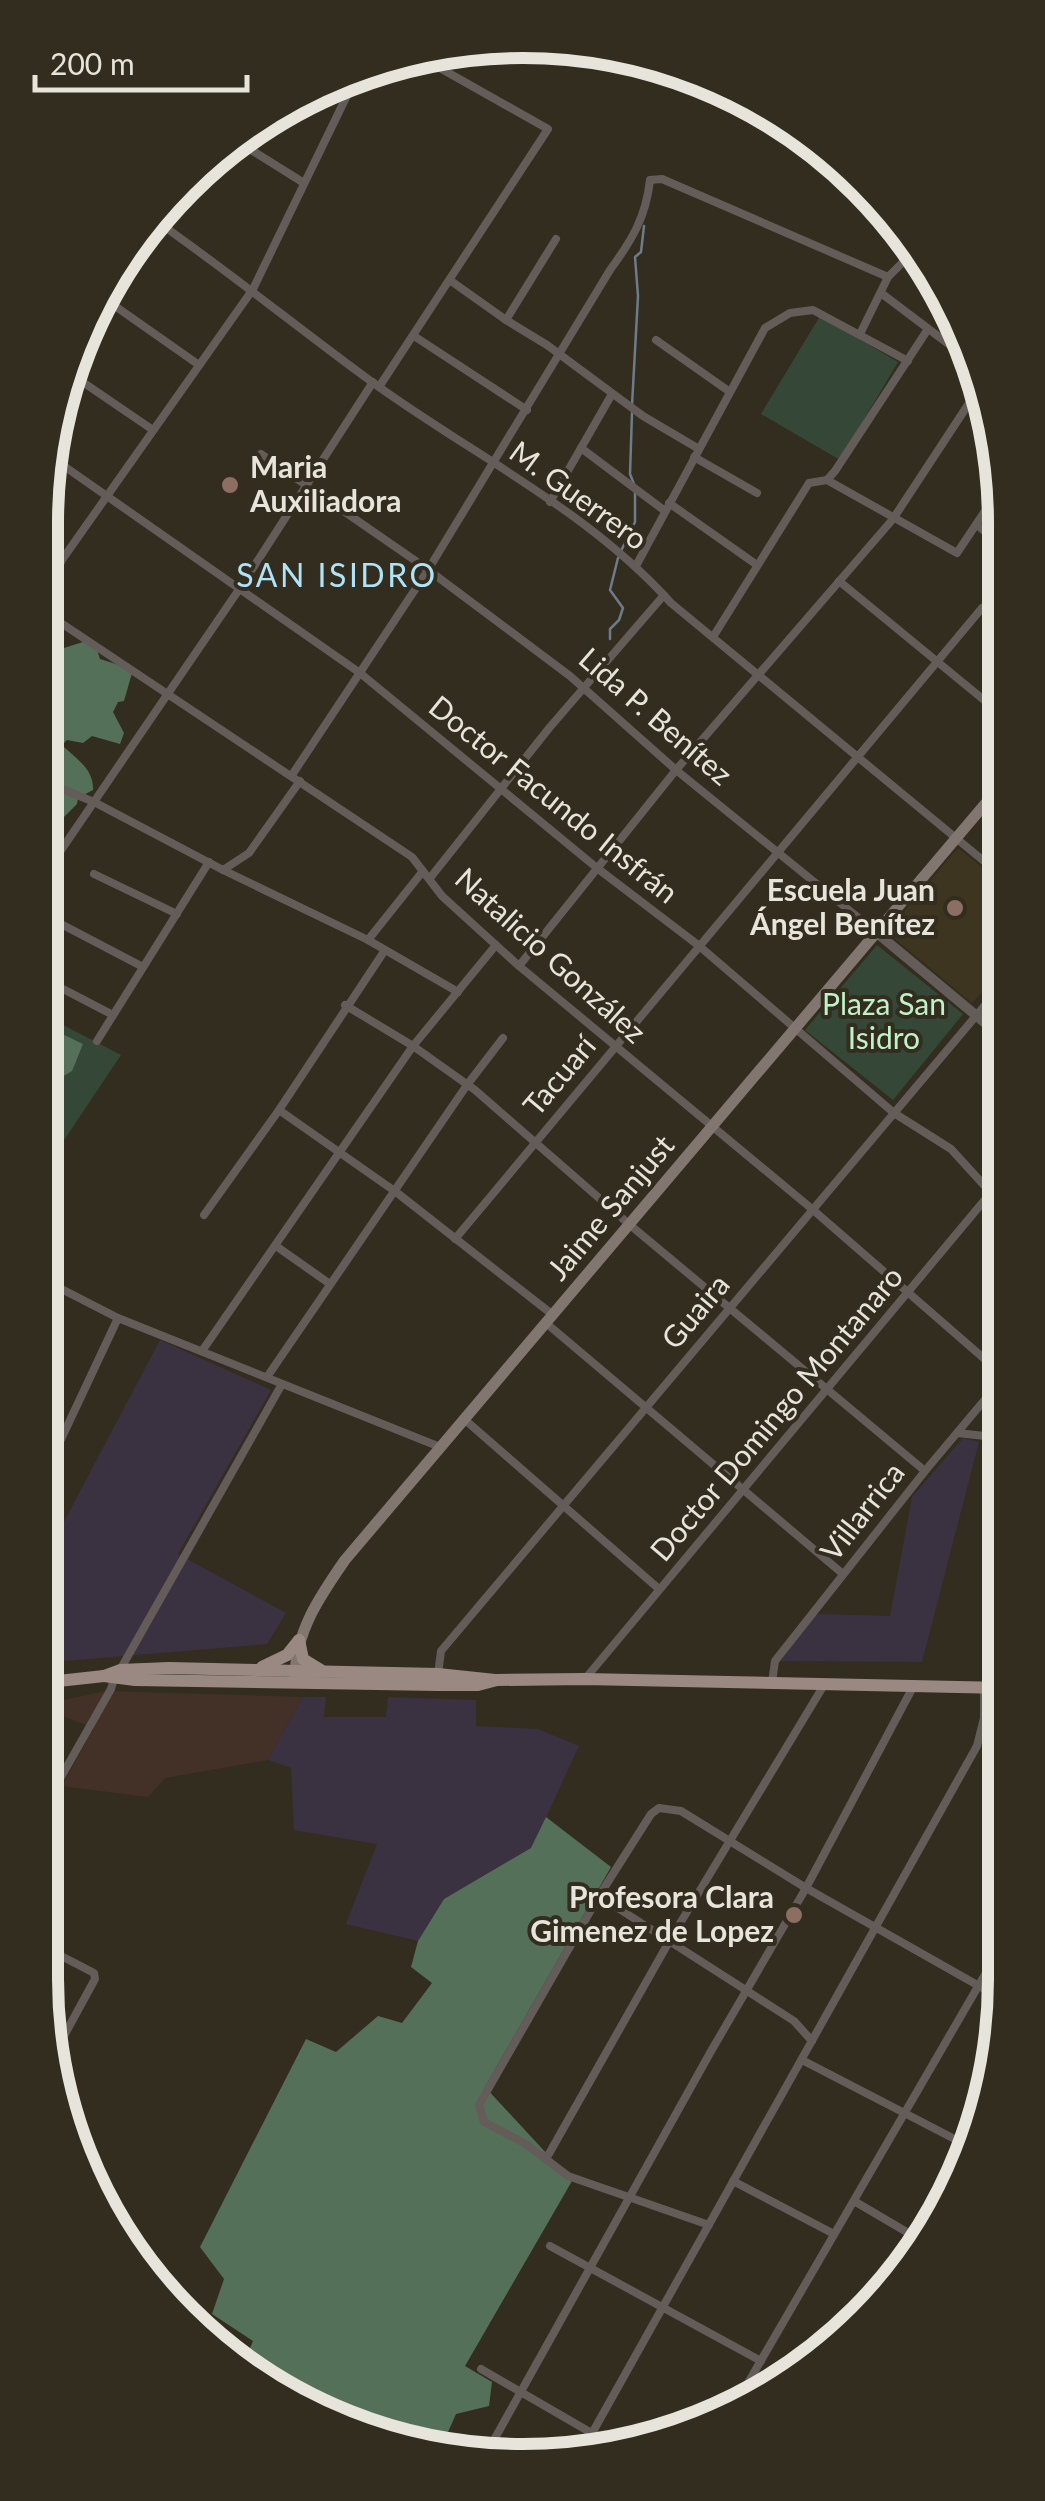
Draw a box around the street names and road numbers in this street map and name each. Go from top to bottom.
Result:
street label: M. Guerrero [503,432,655,556]
street label: Lida P. Benítez [573,639,740,792]
street label: Doctor Facundo Insfrán [423,687,686,910]
street label: Natalicio González [449,860,654,1049]
street label: Tacuarí [515,1026,603,1122]
street label: Jaime Sanjust [539,1127,681,1286]
street label: Doctor Domingo Montanaro [642,1258,909,1567]
street label: Guaira [653,1266,736,1355]
street label: Villarrica [812,1454,911,1567]

